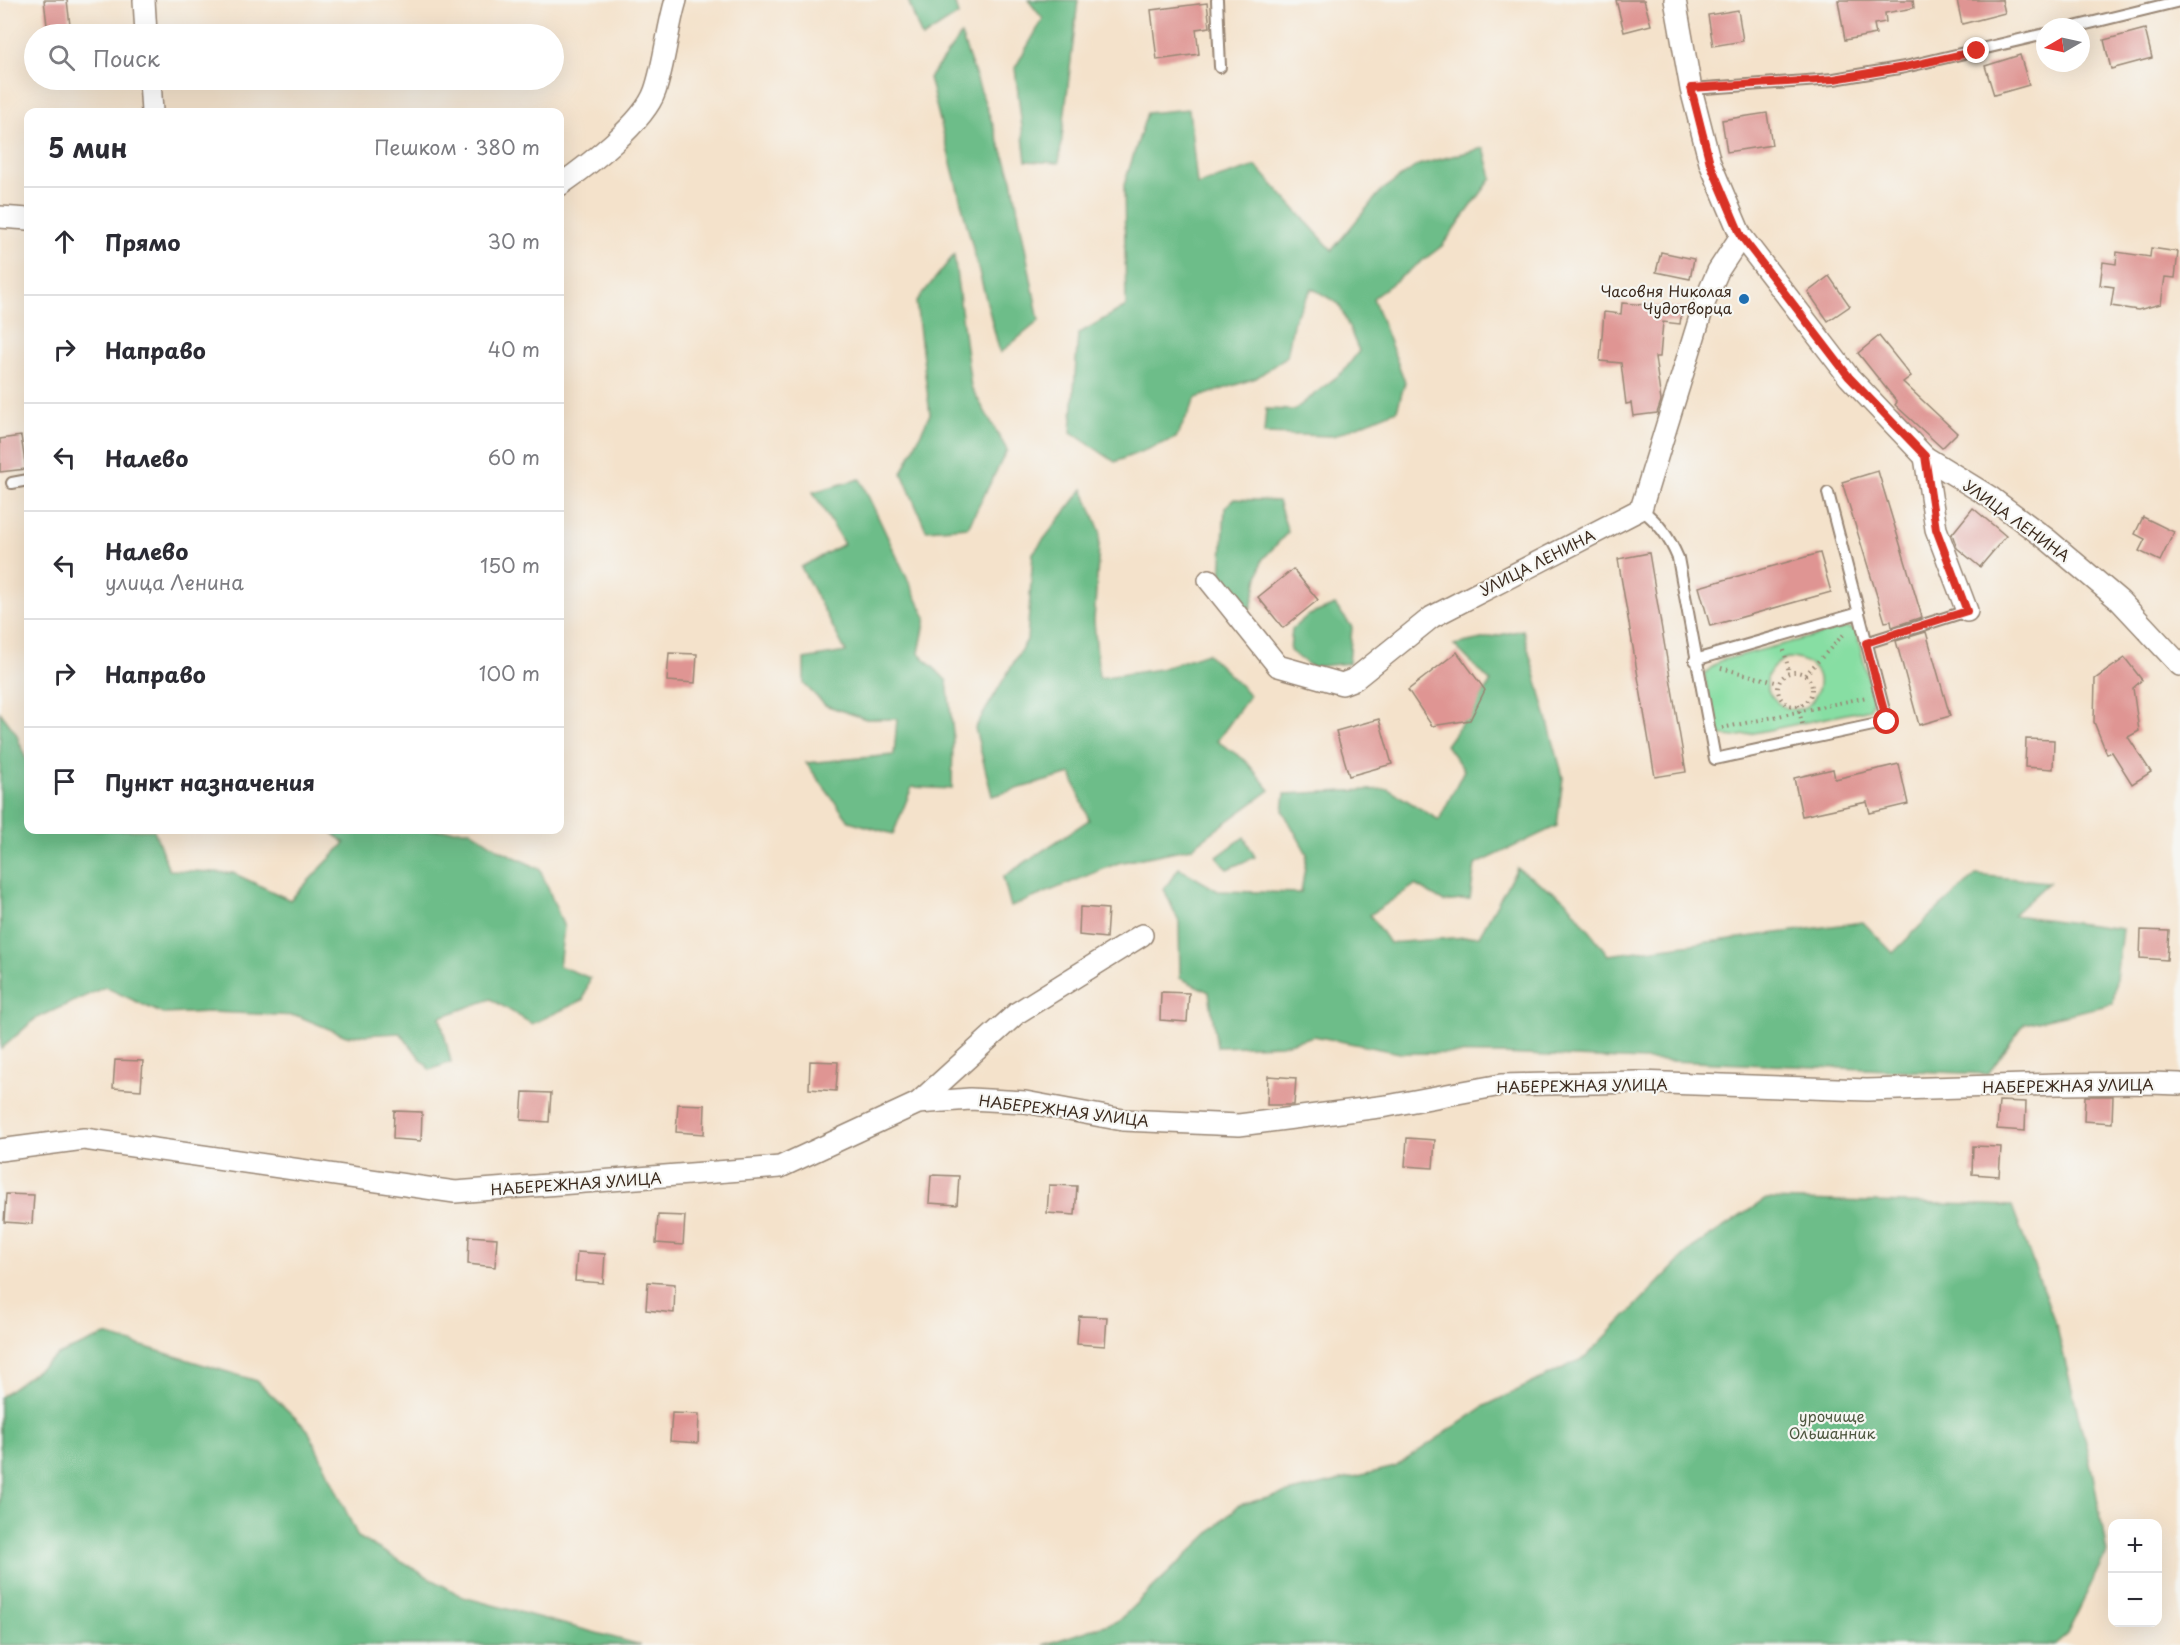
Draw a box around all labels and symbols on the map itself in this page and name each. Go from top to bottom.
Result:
north arrow [2036,18,2090,72]
route end [1963,37,1989,63]
place label: Часовня Николая Чудотворца [1600,279,1733,319]
marker: Часовня Николая Чудотворца [1737,292,1751,306]
street label: УЛИЦА ЛЕНИНА [1959,473,2075,567]
street label: УЛИЦА ЛЕНИНА [1475,523,1599,601]
route start [1873,708,1899,734]
street label: НАБЕРЕЖНАЯ УЛИЦА [1496,1072,1668,1098]
street label: НАБЕРЕЖНАЯ УЛИЦА [1982,1072,2154,1098]
street label: НАБЕРЕЖНАЯ УЛИЦА [978,1088,1150,1132]
street label: НАБЕРЕЖНАЯ УЛИЦА [490,1166,662,1200]
park label: урочище Ольшанник [1789,1404,1875,1444]

